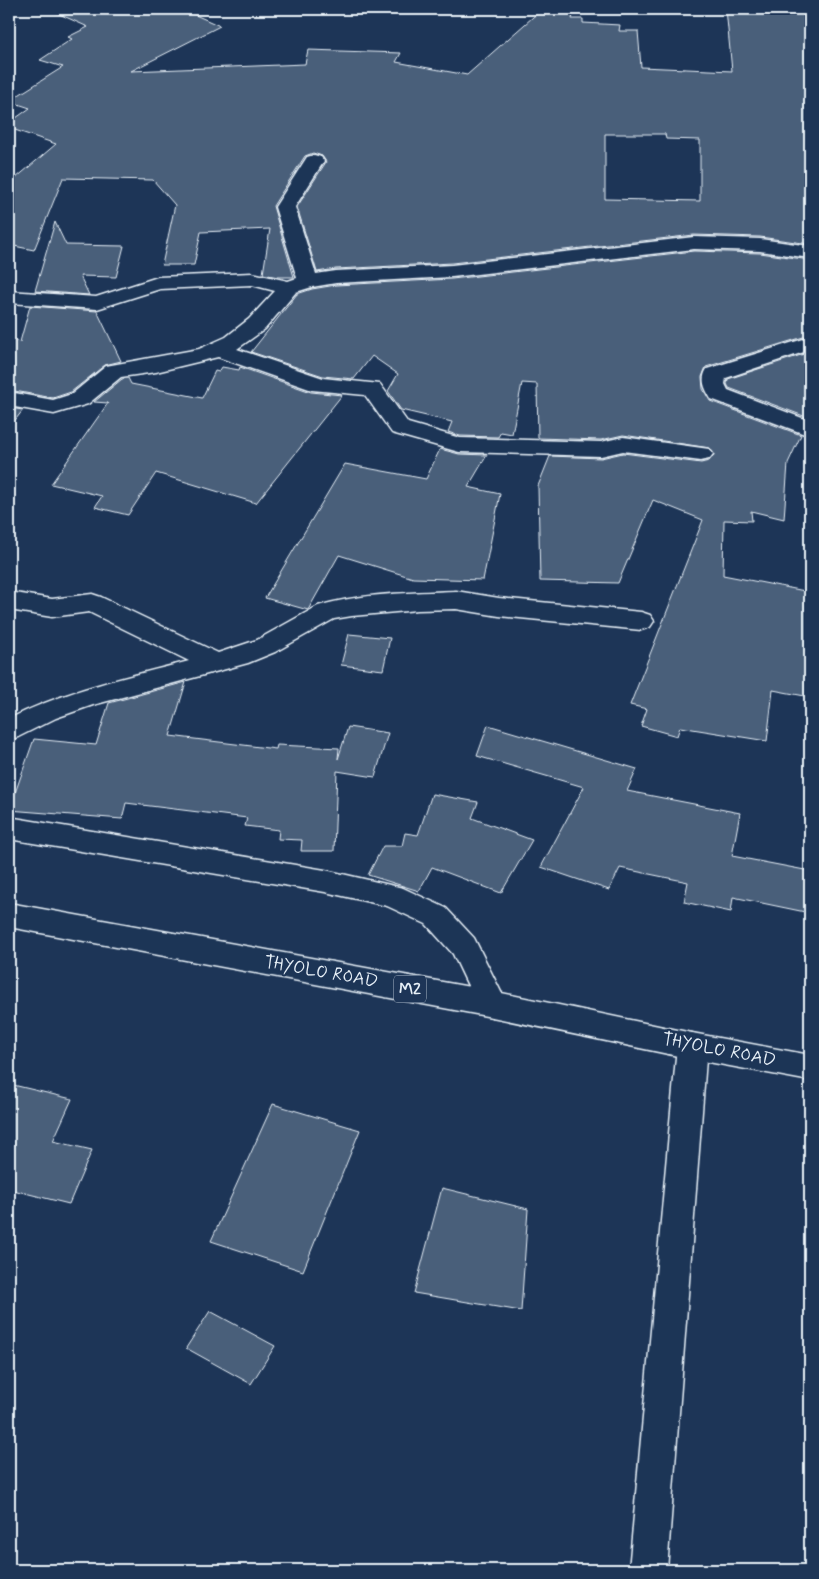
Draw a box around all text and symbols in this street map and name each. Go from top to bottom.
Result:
street label: THYOLO ROAD [262,950,380,994]
road number: M2 [394,976,426,1002]
street label: THYOLO ROAD [660,1027,778,1073]

